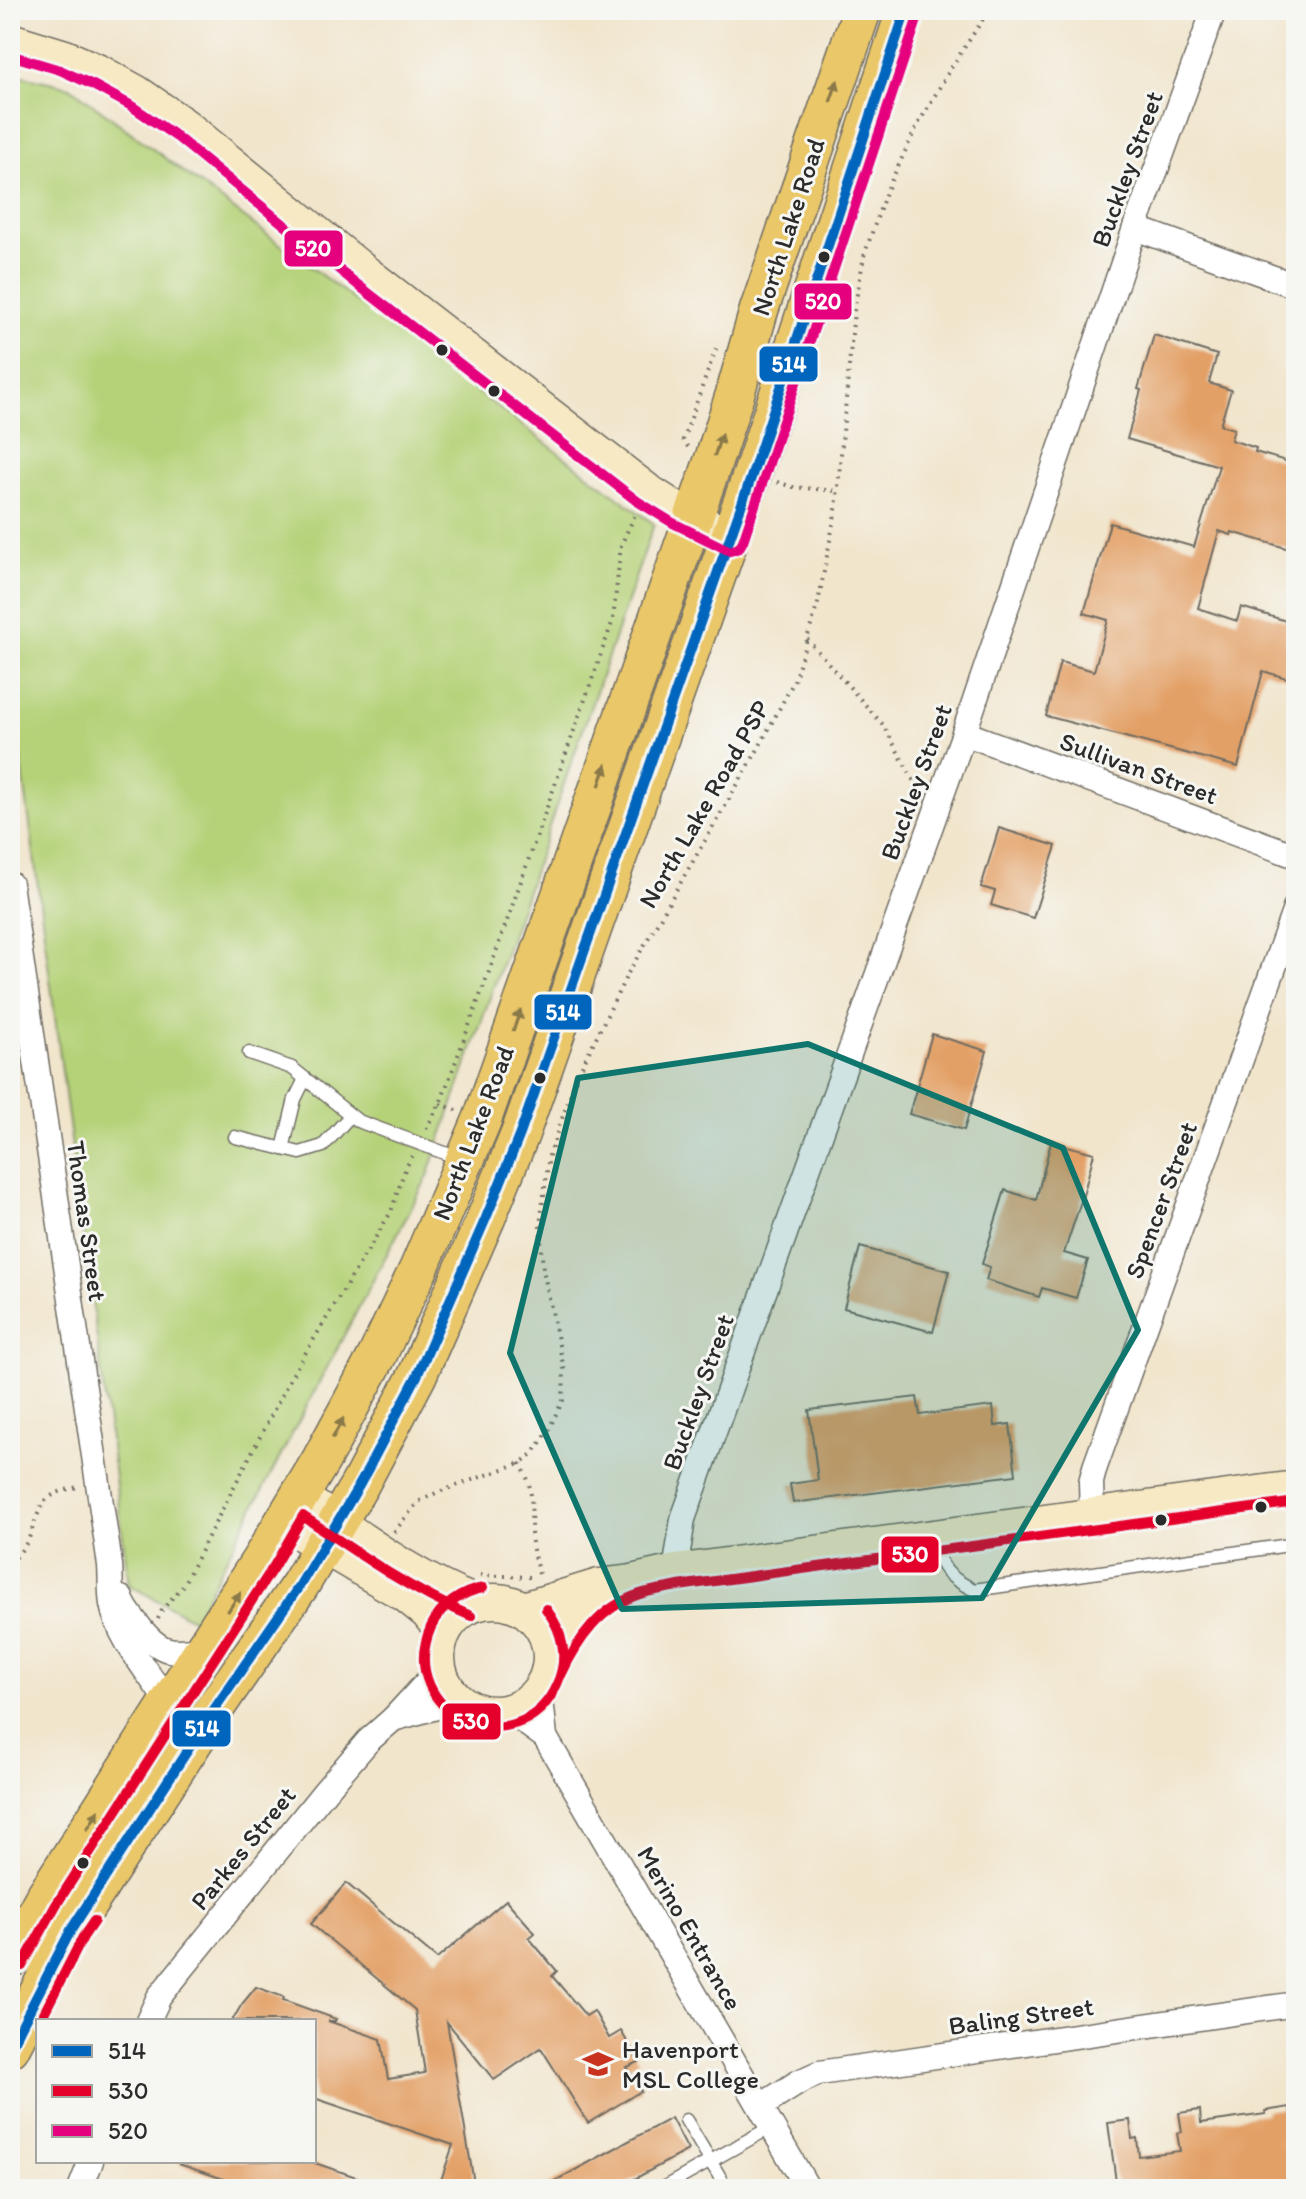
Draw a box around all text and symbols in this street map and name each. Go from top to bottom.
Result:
one-way arrow [828,79,840,103]
street label: Buckley Street [1084,86,1170,251]
street label: North Lake Road [744,134,832,320]
line badge: 520 [283,229,344,268]
text: 520 [295,235,331,262]
unlabelled marker [816,249,832,265]
line badge: 520 [793,282,853,321]
text: 520 [805,288,841,315]
unlabelled marker [434,342,450,358]
line badge: 514 [758,345,819,383]
text: 514 [772,351,807,378]
unlabelled marker [486,383,502,399]
one-way arrow [713,432,725,456]
street label: North Lake Road PSP [631,694,777,914]
street label: Buckley Street [873,699,959,864]
street label: Sullivan Street [1056,725,1222,811]
one-way arrow [597,763,610,787]
line badge: 514 [533,993,593,1031]
text: 514 [546,999,581,1026]
one-way arrow [511,1008,523,1032]
street label: North Lake Road [425,1041,521,1225]
unlabelled marker [532,1070,548,1086]
street label: Spencer Street [1118,1117,1204,1283]
street label: Thomas Street [60,1139,114,1304]
street label: Buckley Street [655,1309,741,1474]
one-way arrow [331,1417,345,1439]
unlabelled marker [1253,1499,1269,1515]
unlabelled marker [1153,1512,1169,1528]
line badge: 530 [880,1535,940,1574]
text: 530 [891,1541,929,1568]
one-way arrow [226,1591,241,1613]
line badge: 530 [441,1702,502,1741]
text: 530 [452,1708,490,1735]
line badge: 514 [171,1709,232,1748]
text: 514 [185,1715,220,1742]
street label: Parkes Street [183,1779,303,1916]
one-way arrow [85,1810,100,1831]
street label: Merino Entrance [630,1840,750,2016]
unlabelled marker [75,1855,91,1871]
street label: Baling Street [946,1990,1096,2042]
legend [36,2019,316,2163]
place label: Havenport MSL College [622,2033,759,2095]
text: 514 [108,2036,146,2065]
school or university icon: Havenport MSL College [581,2047,615,2081]
text: 530 [108,2076,148,2105]
text: 520 [108,2116,148,2145]

